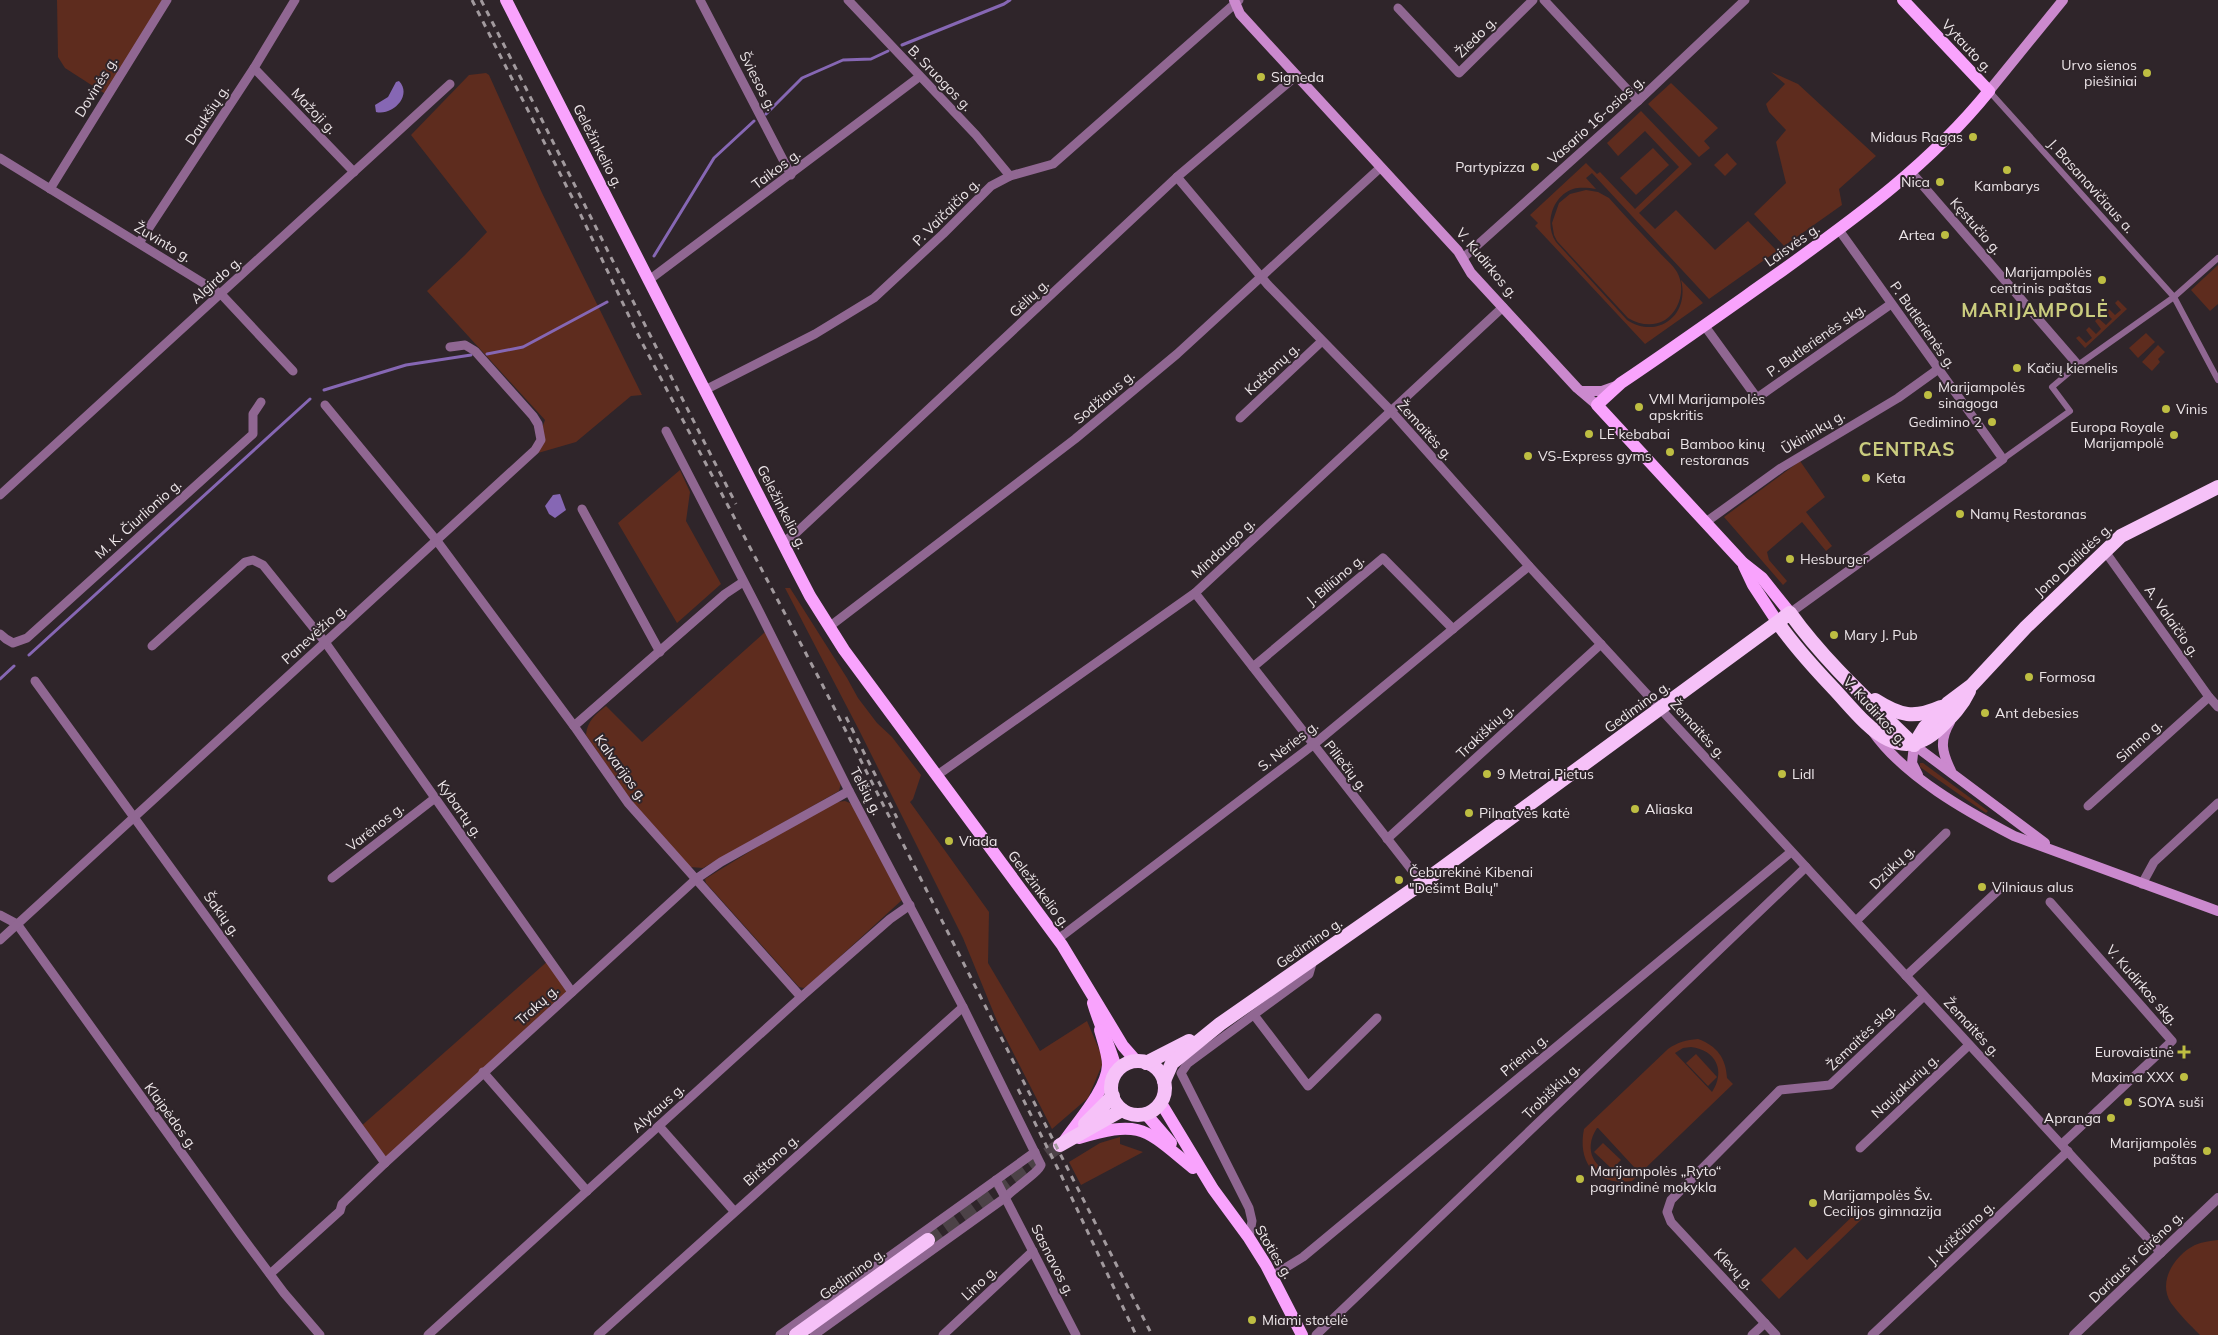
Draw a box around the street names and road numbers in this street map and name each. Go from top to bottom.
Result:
street label: Žiedo g. [1452,13,1500,61]
street label: Vytauto g. [1938,16,1996,76]
street label: B. Sruogos g. [904,41,976,115]
street label: Šviesos g. [735,48,781,114]
street label: Dovinės g. [71,54,121,120]
street label: Vasario 16-osios g. [1544,72,1648,168]
street label: Daukšių g. [181,82,233,148]
street label: Mažoji g. [288,84,340,138]
street label: Geležinkelio g. [569,101,627,191]
street label: J. Basanavičiaus a. [2044,135,2138,237]
street label: Taikos g. [748,145,804,193]
street label: P. Vaičaičio g. [908,174,984,250]
street label: Kęstučio g. [1946,194,2006,258]
street label: Žuvinto g. [131,218,195,266]
street label: Laisvės g. [1761,219,1823,271]
street label: V. Kudirkos g. [1452,224,1522,302]
street label: Algirdo g. [187,253,245,307]
street label: Gėlių g. [1005,275,1053,321]
street label: P. Butlerienės g. [1886,278,1960,372]
street label: P. Butlerienės skg. [1763,299,1869,381]
street label: Kaštonų g. [1241,339,1303,399]
street label: Sodžiaus g. [1070,366,1138,428]
street label: Žemaitės g. [1393,396,1457,464]
street label: Ūkininkų g. [1778,406,1848,458]
street label: Geležinkelio g. [753,462,811,552]
street label: M. K. Čiurlionio g. [91,475,185,563]
street label: Mindaugo g. [1188,514,1258,582]
street label: Jono Dailidės g. [2030,519,2116,601]
street label: J. Biliūno g. [1302,551,1368,609]
street label: A. Valaičio g. [2141,582,2203,660]
street label: Panevėžio g. [278,600,350,668]
street label: V. Kudirkos g. [1839,673,1911,749]
street label: Gedimino g. [1601,677,1673,737]
street label: Žemaitės g. [1666,695,1730,763]
street label: Trakiškių g. [1452,700,1518,762]
street label: Simno g. [2112,716,2166,766]
street label: S. Nėries g. [1254,717,1322,775]
street label: Kalvarijos g. [591,731,651,805]
street label: Piliečių g. [1320,737,1372,795]
street label: Telšių g. [846,764,886,818]
street label: Kybartų g. [434,777,486,841]
street label: Varėnos g. [343,799,407,855]
street label: Dzūkų g. [1865,841,1919,893]
street label: Geležinkelio g. [1004,847,1074,931]
street label: Šakių g. [200,888,244,940]
street label: Gedimino g. [1272,914,1346,972]
street label: V. Kudirkos skg. [2102,941,2182,1029]
street label: Trakų g. [512,981,562,1029]
street label: Žemaitės g. [1940,994,2004,1060]
street label: Žemaitės skg. [1823,1000,1899,1074]
street label: Prienų g. [1497,1030,1551,1080]
street label: Naujakurių g. [1868,1050,1942,1122]
street label: Trobiškių g. [1519,1059,1583,1123]
street label: Klaipėdos g. [141,1079,201,1153]
street label: Alytaus g. [628,1080,688,1136]
street label: Birštono g. [739,1130,803,1190]
street label: J. Kriščiūno g. [1924,1197,1998,1269]
street label: Dariaus ir Girėno g. [2085,1207,2187,1307]
street label: Sasnavos g. [1027,1221,1079,1299]
street label: Stoties g. [1251,1222,1297,1282]
street label: Gedimino g. [816,1244,888,1304]
street label: Klevų g. [1710,1244,1758,1294]
street label: Lino g. [957,1262,1001,1304]

